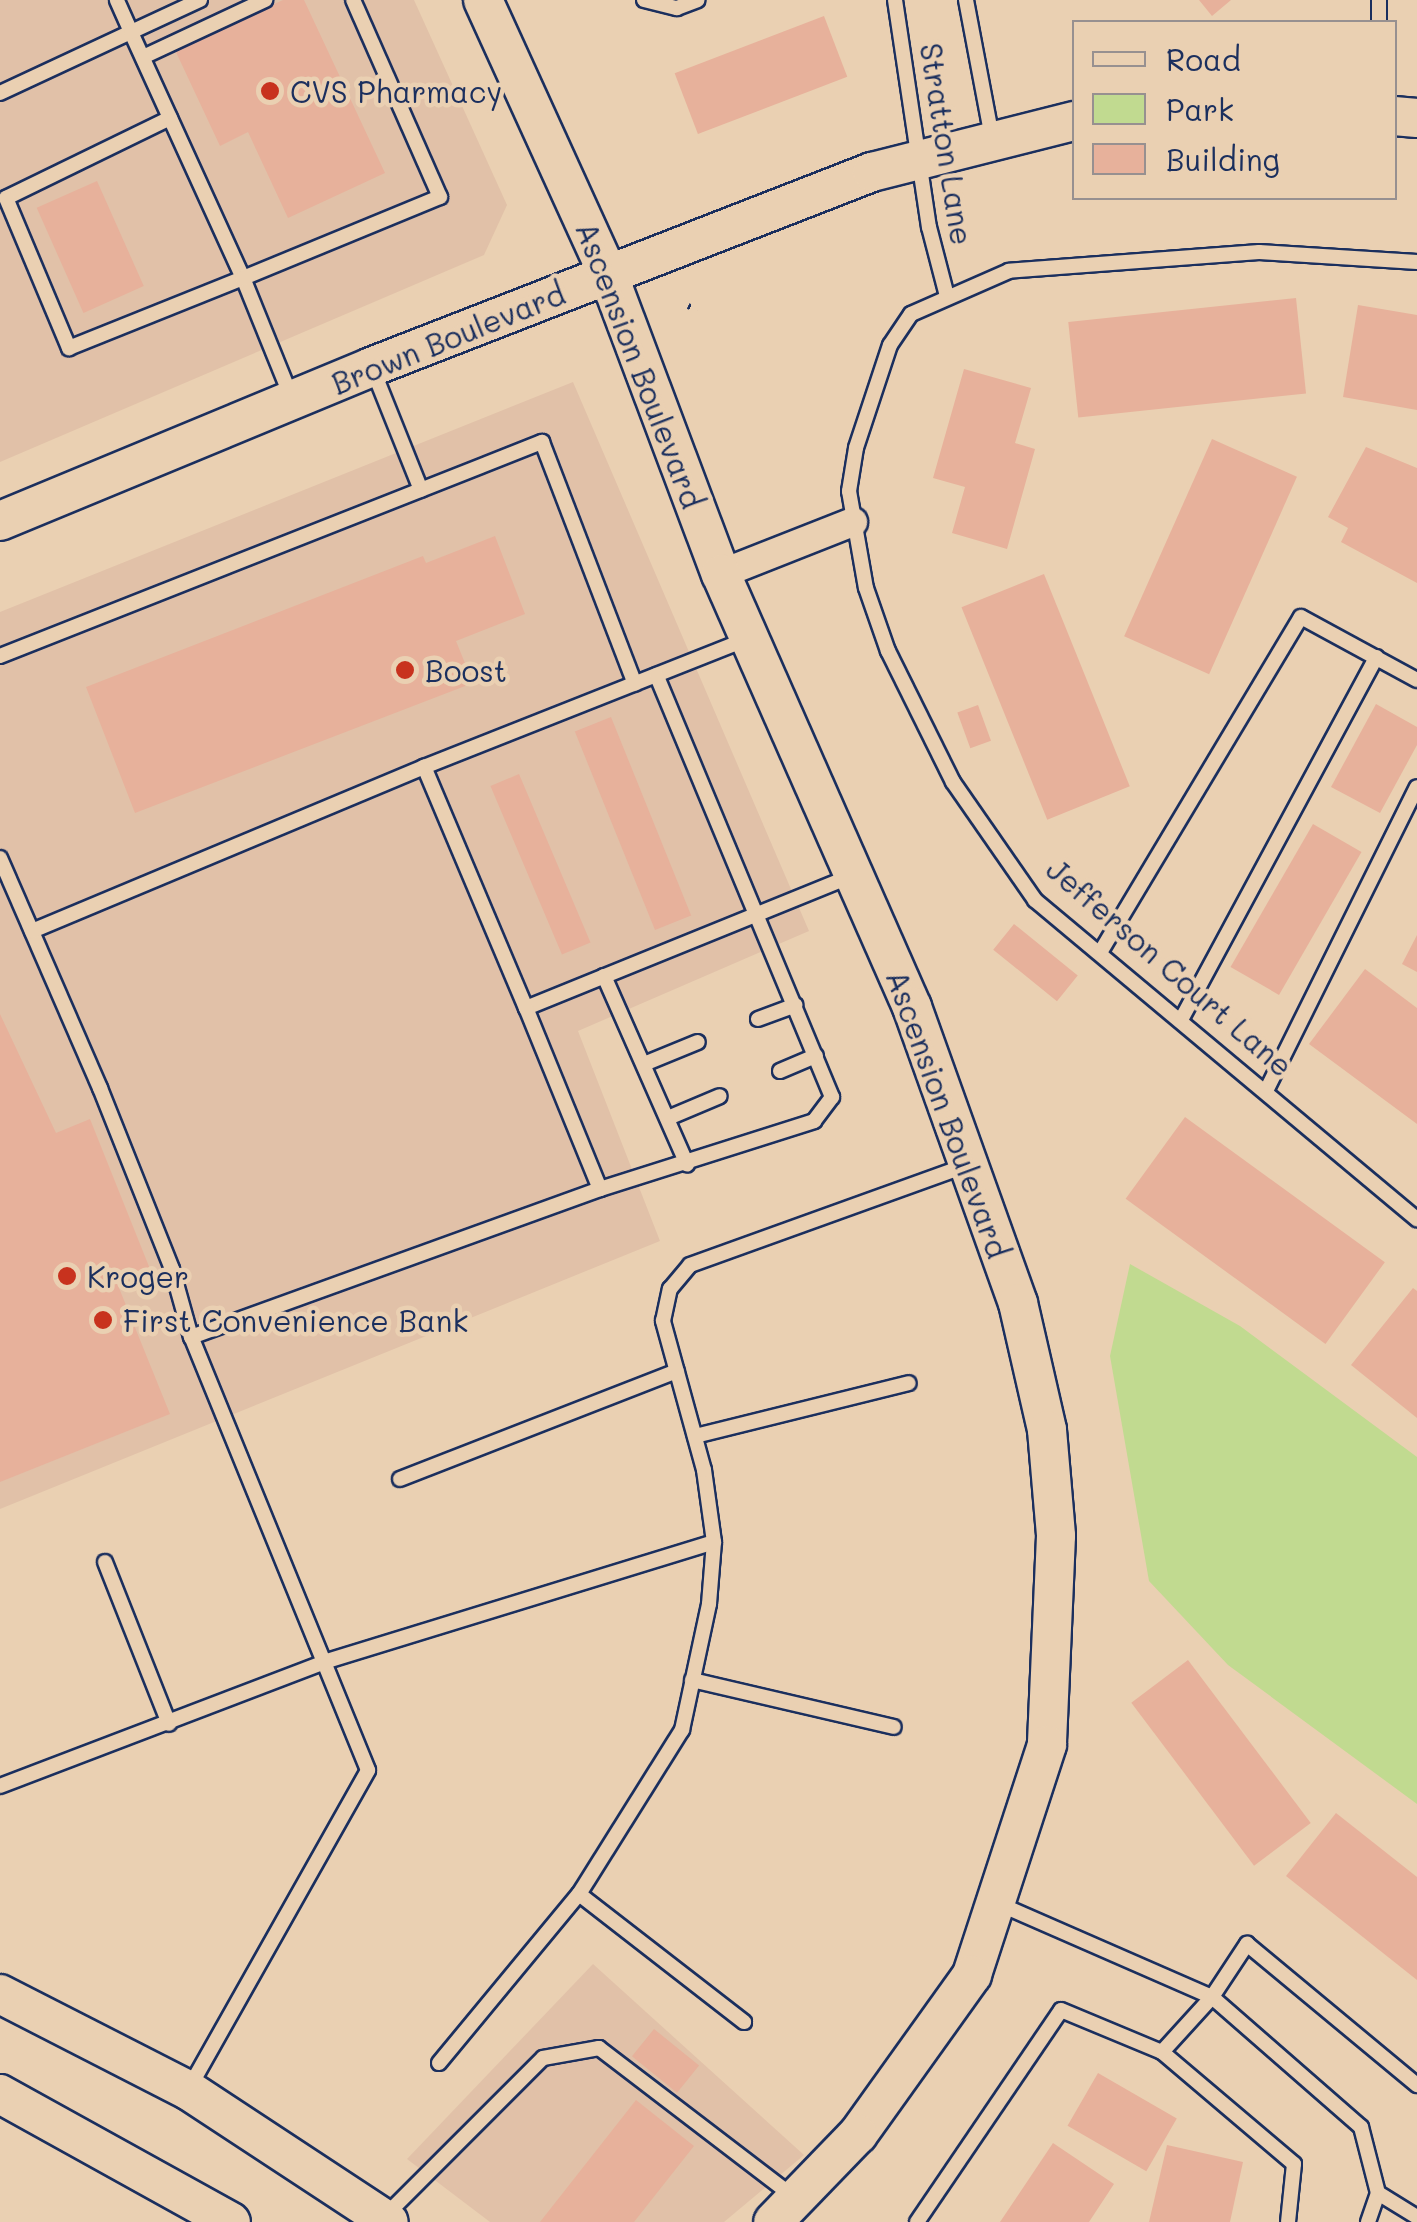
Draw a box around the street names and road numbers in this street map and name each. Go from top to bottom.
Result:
street label: Stratton Lane [913,40,981,248]
street label: Ascension Boulevard [569,217,711,513]
street label: Brown Boulevard [326,275,570,401]
street label: Jefferson Court Lane [1040,850,1300,1084]
street label: Ascension Boulevard [879,965,1017,1263]

